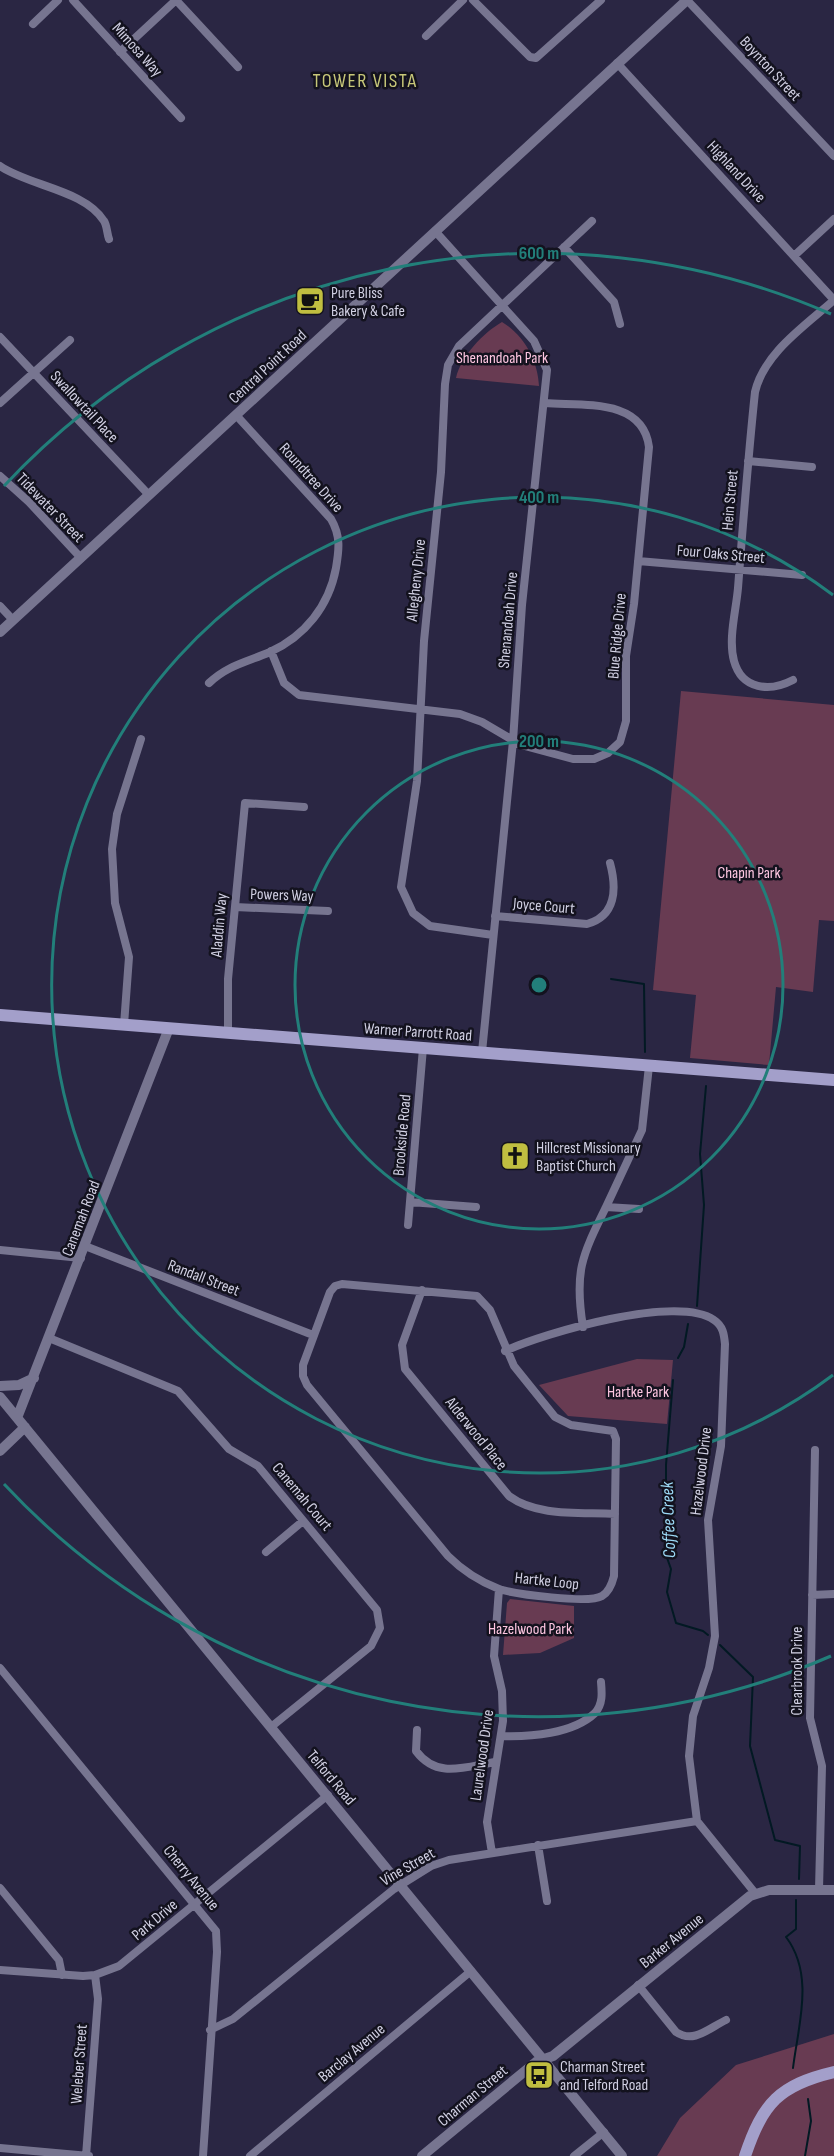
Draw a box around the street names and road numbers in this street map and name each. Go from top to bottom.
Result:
street label: Mimosa Way [108,19,166,81]
street label: Boynton Street [735,33,805,105]
street label: Highland Drive [703,137,769,207]
street label: Central Point Road [225,326,311,408]
street label: Swallowtail Place [46,367,122,447]
street label: Roundtree Drive [275,439,347,517]
street label: Tidewater Street [12,469,88,547]
street label: Hein Street [718,469,743,531]
street label: Allegheny Drive [403,538,430,623]
street label: Four Oaks Street [676,541,766,568]
street label: Shenandoah Drive [495,571,522,669]
street label: Blue Ridge Drive [604,592,631,680]
street label: Powers Way [250,885,314,906]
street label: Aladdin Way [207,892,232,959]
street label: Joyce Court [511,894,576,919]
street label: Warner Parrott Road [363,1019,473,1046]
street label: Brookside Road [389,1094,416,1177]
street label: Canemah Road [58,1178,105,1259]
street label: Randall Street [165,1256,242,1301]
street label: Alderwood Place [440,1393,511,1474]
street label: Hazelwood Drive [687,1426,716,1516]
street label: Canemah Court [268,1459,336,1535]
street label: Hartke Loop [514,1569,580,1594]
street label: Clearbrook Drive [788,1627,807,1715]
street label: Laurelwood Drive [467,1708,498,1802]
street label: Telford Road [302,1747,359,1809]
street label: Cherry Avenue [159,1842,223,1914]
street label: Vine Street [377,1844,438,1890]
street label: Park Drive [128,1896,182,1945]
street label: Barker Avenue [636,1910,708,1973]
street label: Barclay Avenue [315,2020,389,2086]
street label: Weleber Street [67,2023,92,2105]
street label: Charman Street [434,2061,512,2131]

